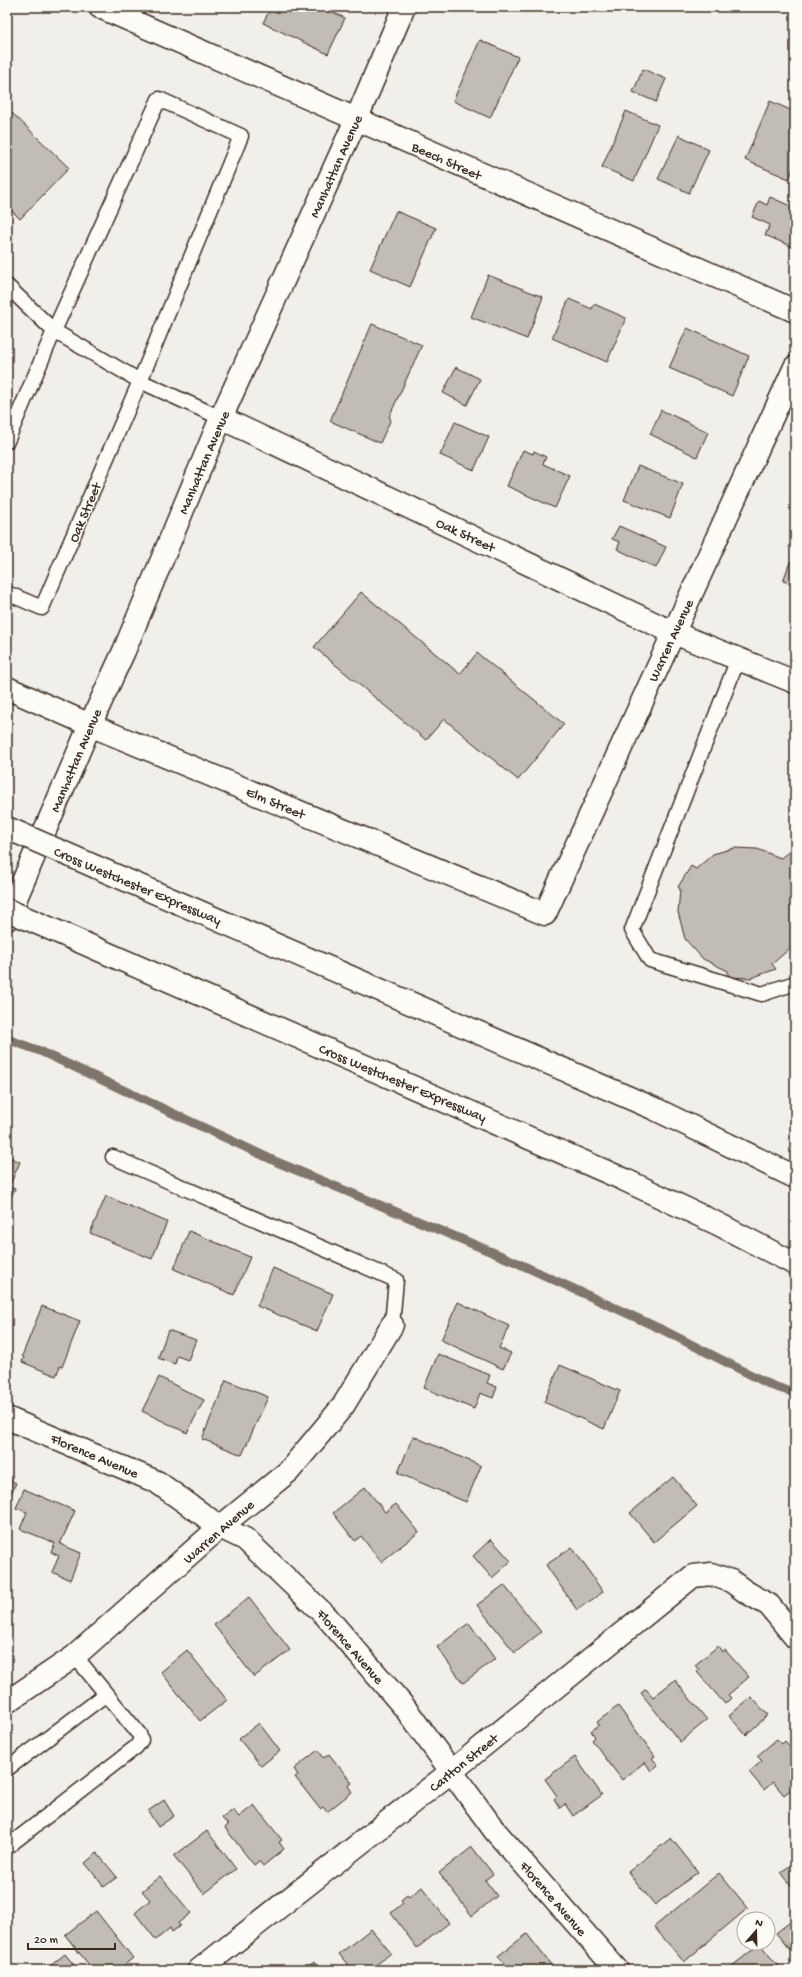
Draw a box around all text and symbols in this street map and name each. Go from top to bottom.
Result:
street label: Manhattan Avenue [307,112,368,221]
street label: Beech Street [408,139,485,186]
street label: Manhattan Avenue [176,408,235,517]
street label: Oak Street [66,479,107,545]
street label: Oak Street [433,515,498,558]
street label: Warren Avenue [646,596,699,685]
street label: Manhattan Avenue [48,706,107,815]
street label: Elm Street [243,784,308,825]
street label: Cross Westchester Expressway [51,844,223,930]
street label: Cross Westchester Expressway [316,1041,488,1127]
street label: Florence Avenue [47,1431,141,1484]
street label: Warren Avenue [181,1497,259,1568]
street label: Florence Avenue [311,1606,387,1689]
street label: Carlton Street [427,1730,503,1797]
street label: Florence Avenue [514,1858,590,1941]
north arrow [736,1911,776,1951]
text: N [753,1917,764,1930]
scale bar [28,1925,115,1951]
text: 20 m [34,1934,59,1948]

